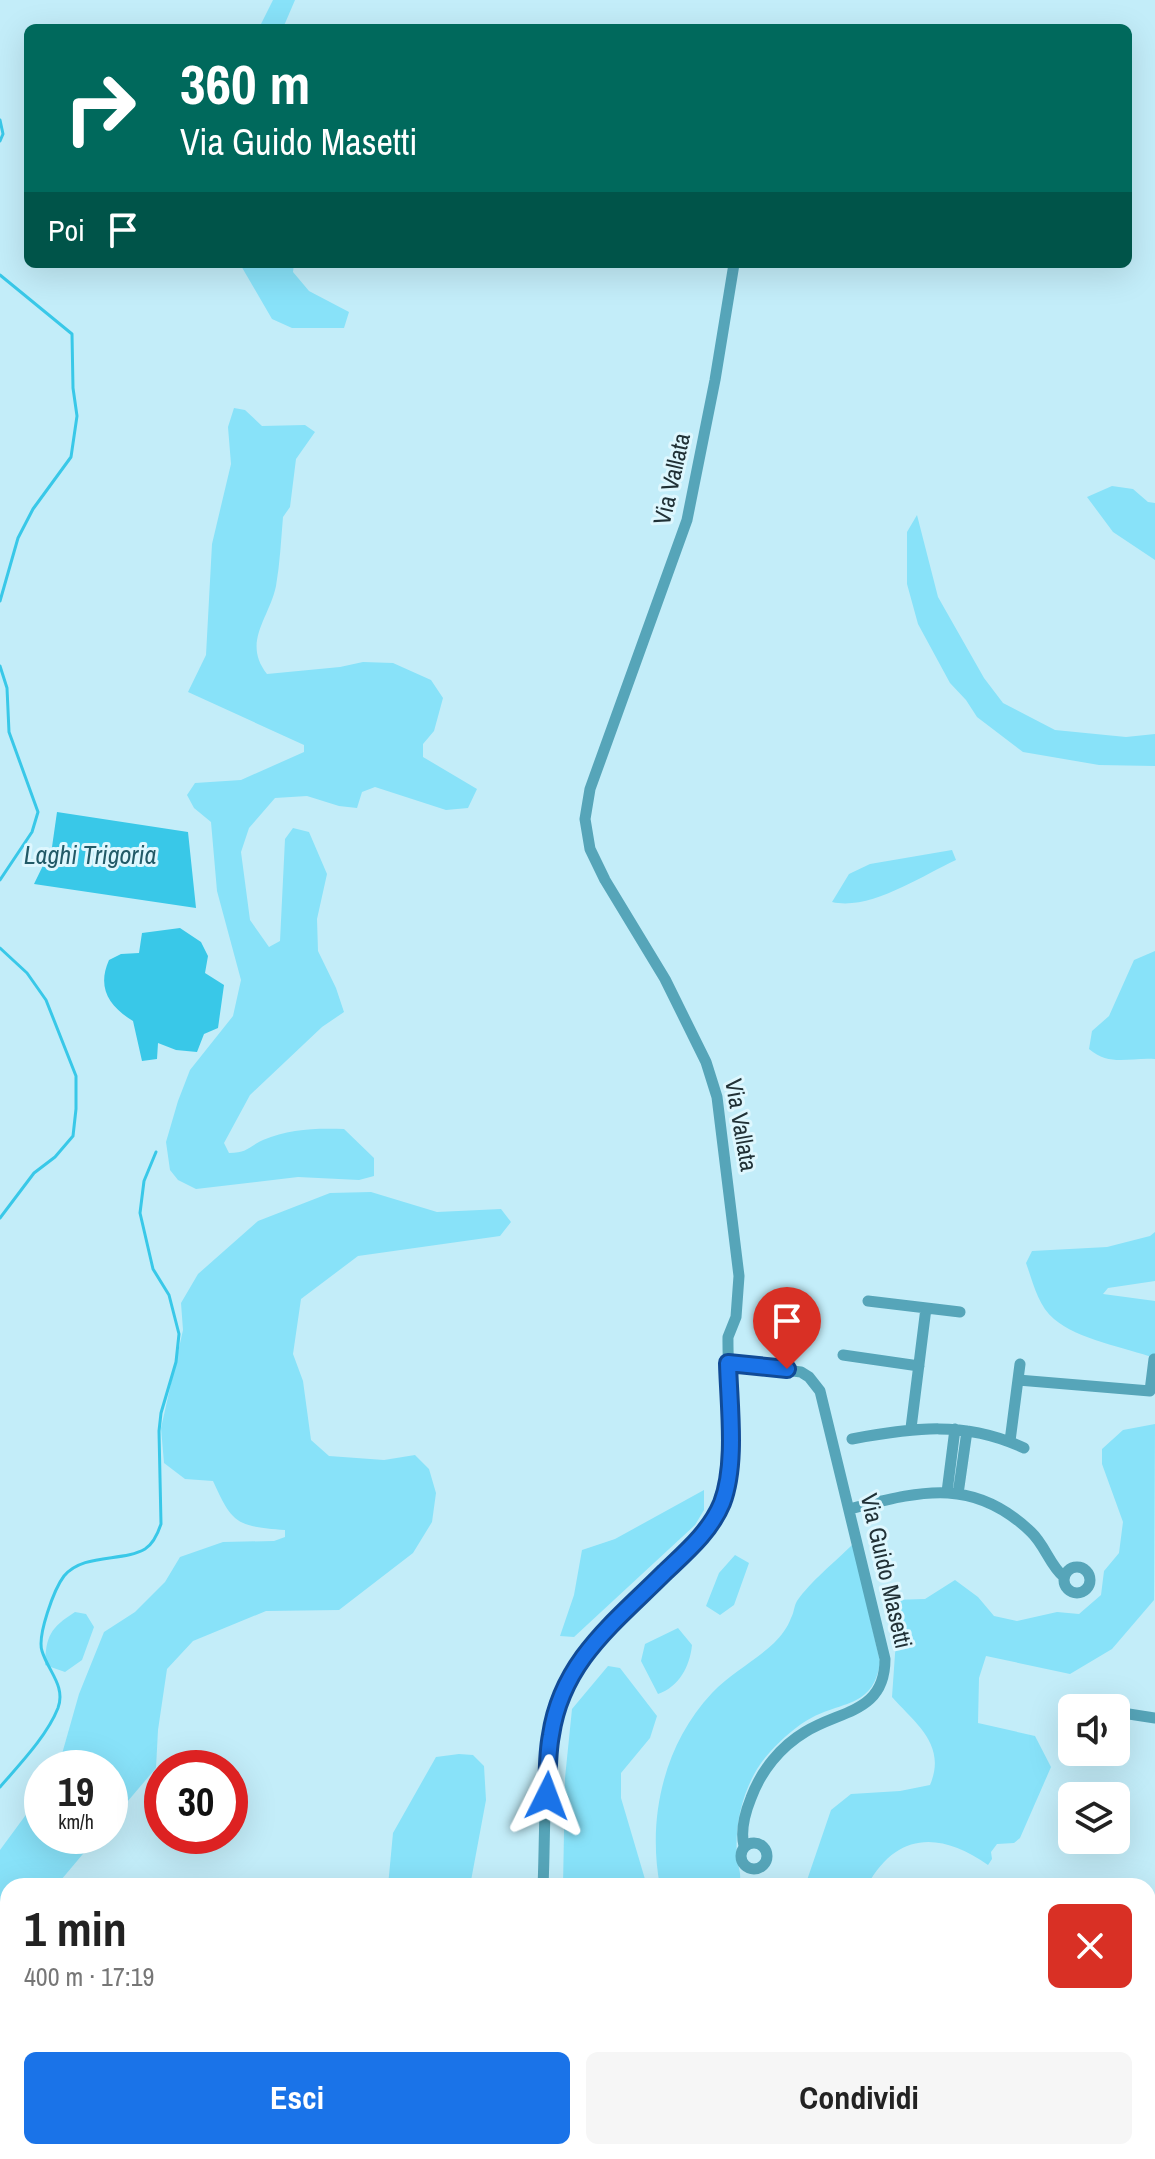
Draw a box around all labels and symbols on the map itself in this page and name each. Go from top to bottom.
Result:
street label: Via Vallata [645,430,697,528]
water label: Laghi Trigoria [24,837,156,872]
street label: Via Vallata [718,1076,766,1174]
pin [753,1287,821,1369]
street label: Via Guido Masetti [854,1490,920,1652]
speed limit sign: 30 [144,1750,248,1854]
position arrow [505,1754,589,1838]

